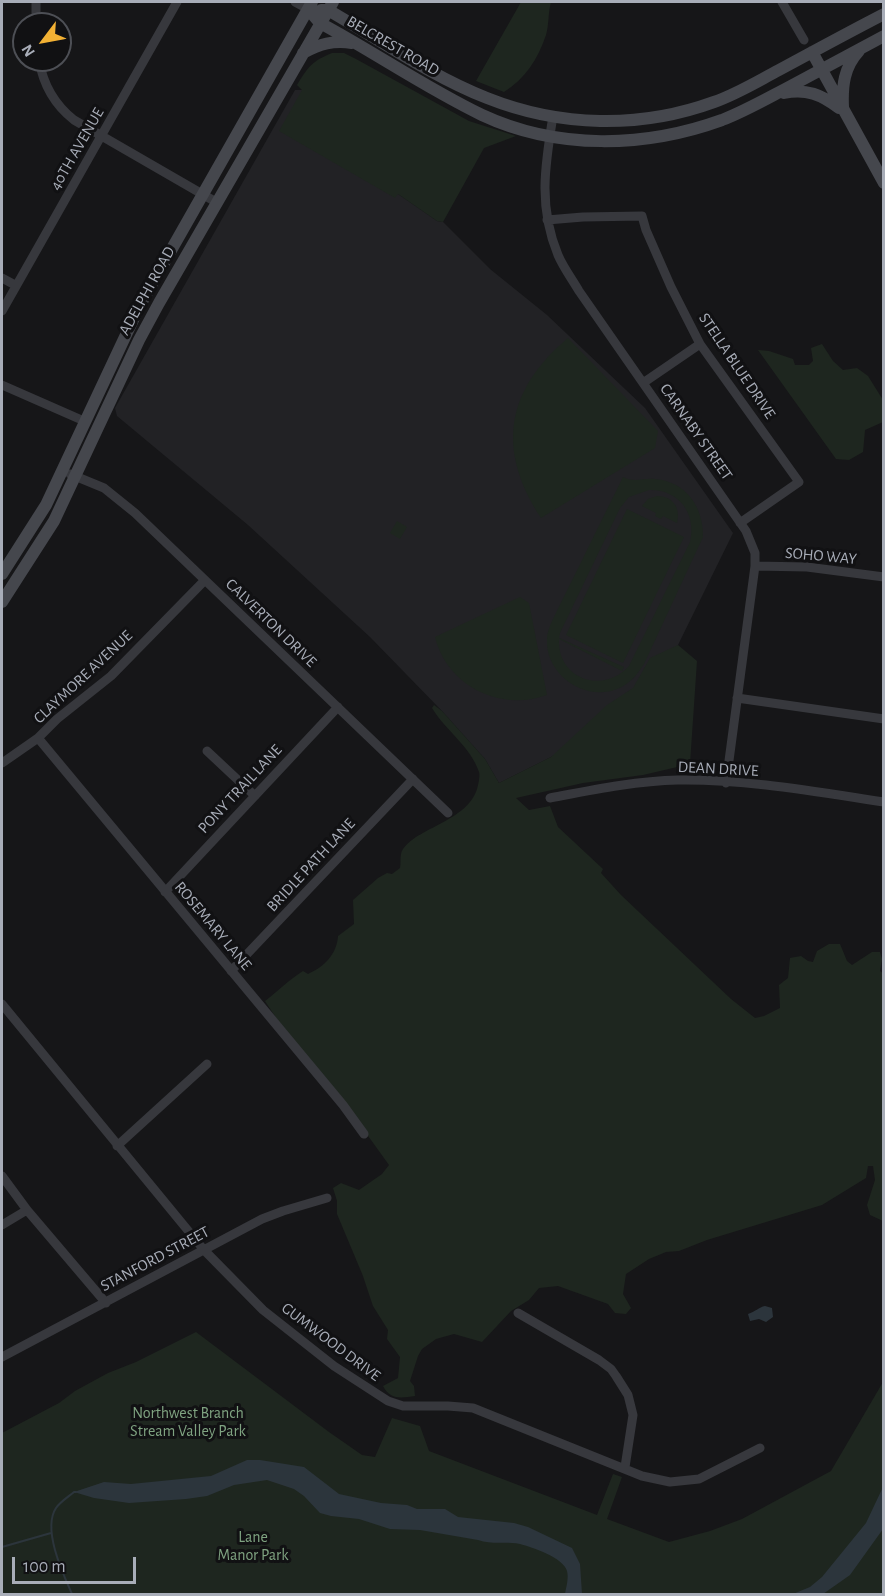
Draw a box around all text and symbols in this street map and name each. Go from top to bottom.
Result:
north arrow [12,12,72,72]
street label: BELCREST ROAD [343,12,443,80]
text: N [19,42,38,59]
street label: 40TH AVENUE [46,104,108,194]
street label: ADELPHI ROAD [115,243,179,339]
street label: STELLA BLUE DRIVE [694,309,780,423]
street label: CARNABY STREET [656,380,736,484]
street label: SOHO WAY [784,543,858,569]
street label: CALVERTON DRIVE [221,575,321,671]
street label: CLAYMORE AVENUE [30,626,136,728]
street label: PONY TRAIL LANE [194,741,286,837]
street label: DEAN DRIVE [677,757,759,781]
street label: BRIDLE PATH LANE [263,814,359,916]
street label: ROSEMARY LANE [170,878,256,974]
street label: STANFORD STREET [97,1222,213,1296]
street label: GUMWOOD DRIVE [278,1298,384,1386]
park label: Northwest Branch Stream Valley Park [130,1403,246,1441]
park label: Lane Manor Park [217,1527,289,1565]
scale bar [15,1545,140,1583]
text: 100 m [23,1558,66,1576]

